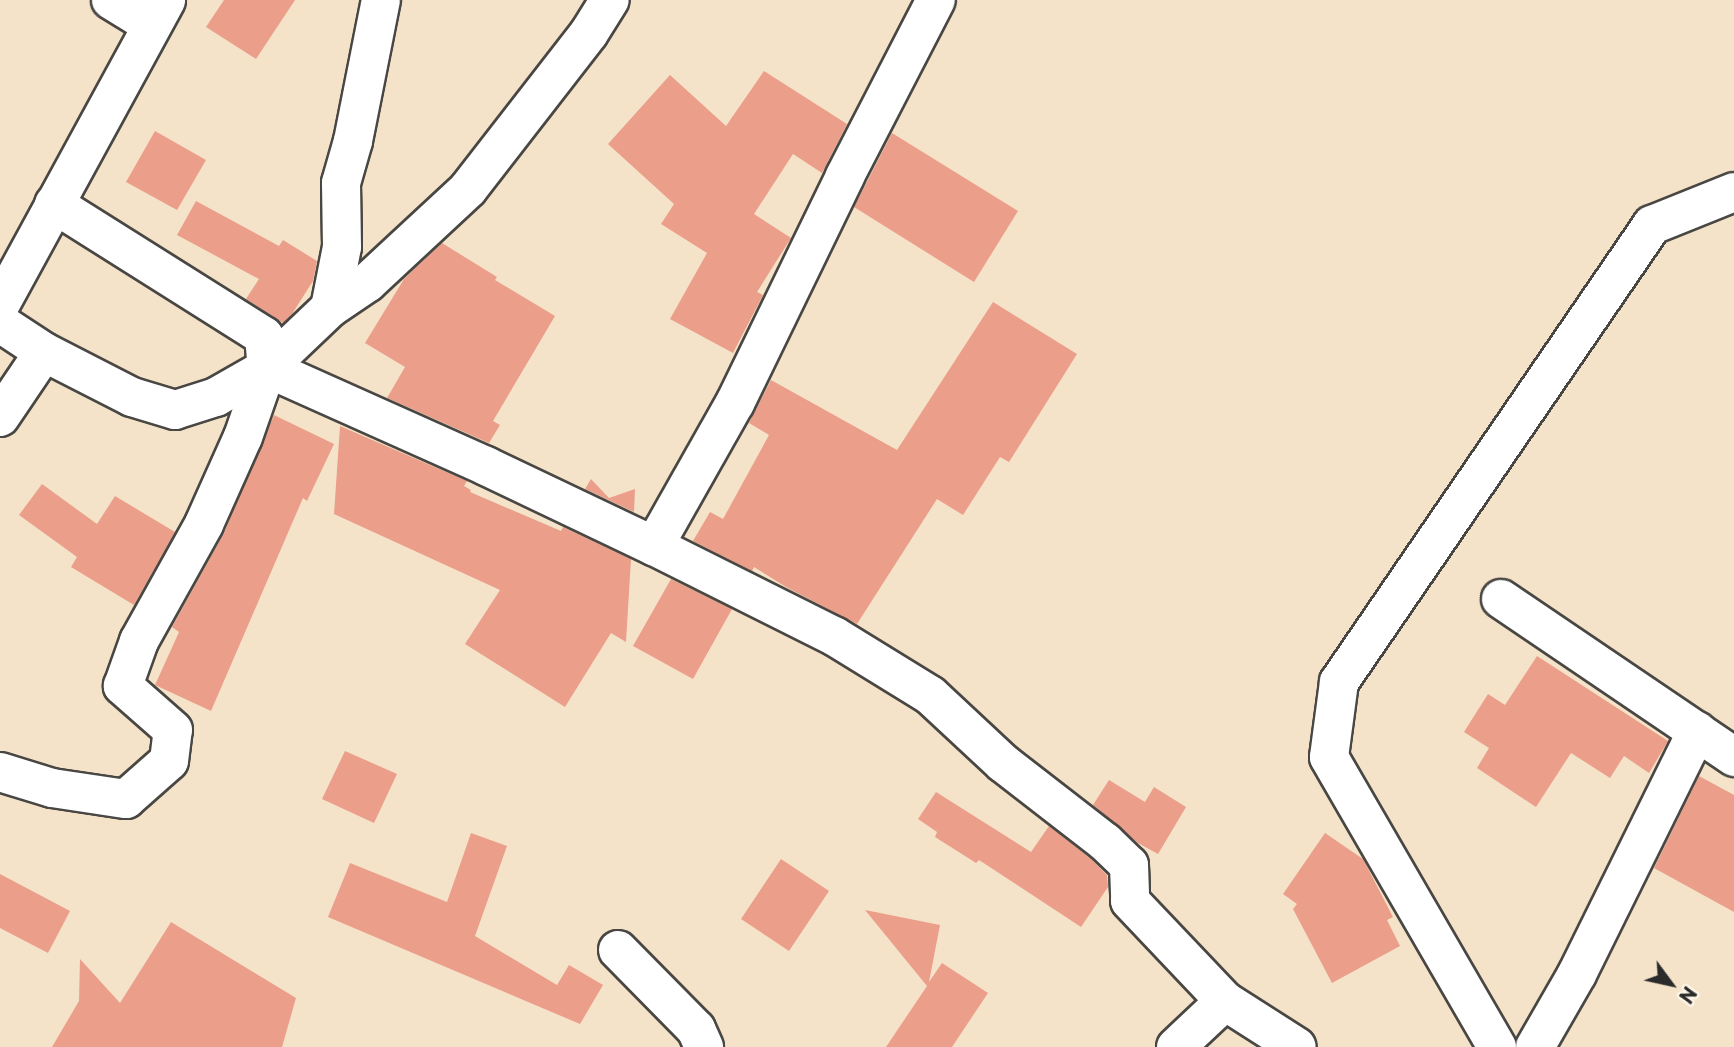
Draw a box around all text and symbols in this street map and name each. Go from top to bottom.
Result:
north arrow [1636,949,1706,1019]
text: N [1673,981,1704,1009]

